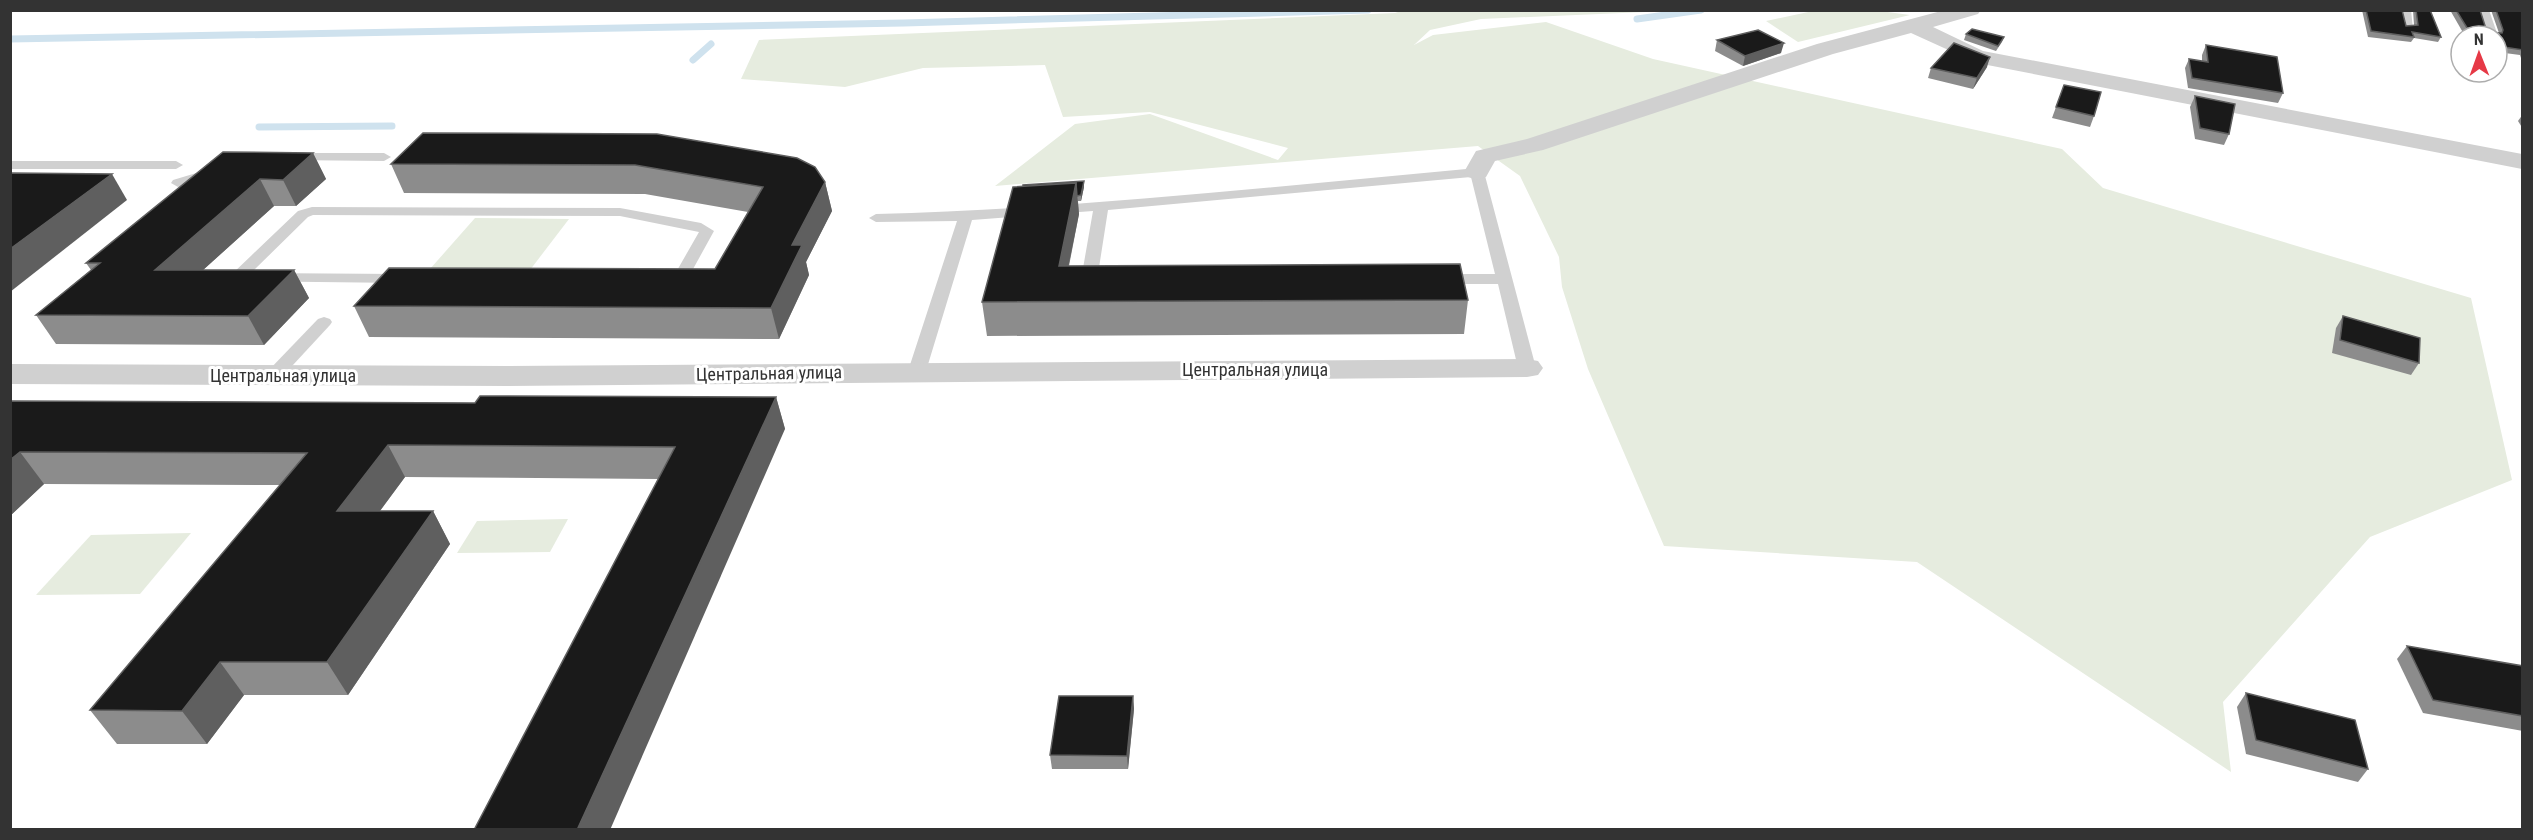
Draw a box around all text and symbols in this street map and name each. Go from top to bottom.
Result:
north arrow [2449,24,2509,84]
text: N [2474,30,2484,49]
street label: Центральная улица [1182,359,1328,380]
street label: Центральная улица [696,361,842,385]
street label: Центральная улица [210,365,356,386]

